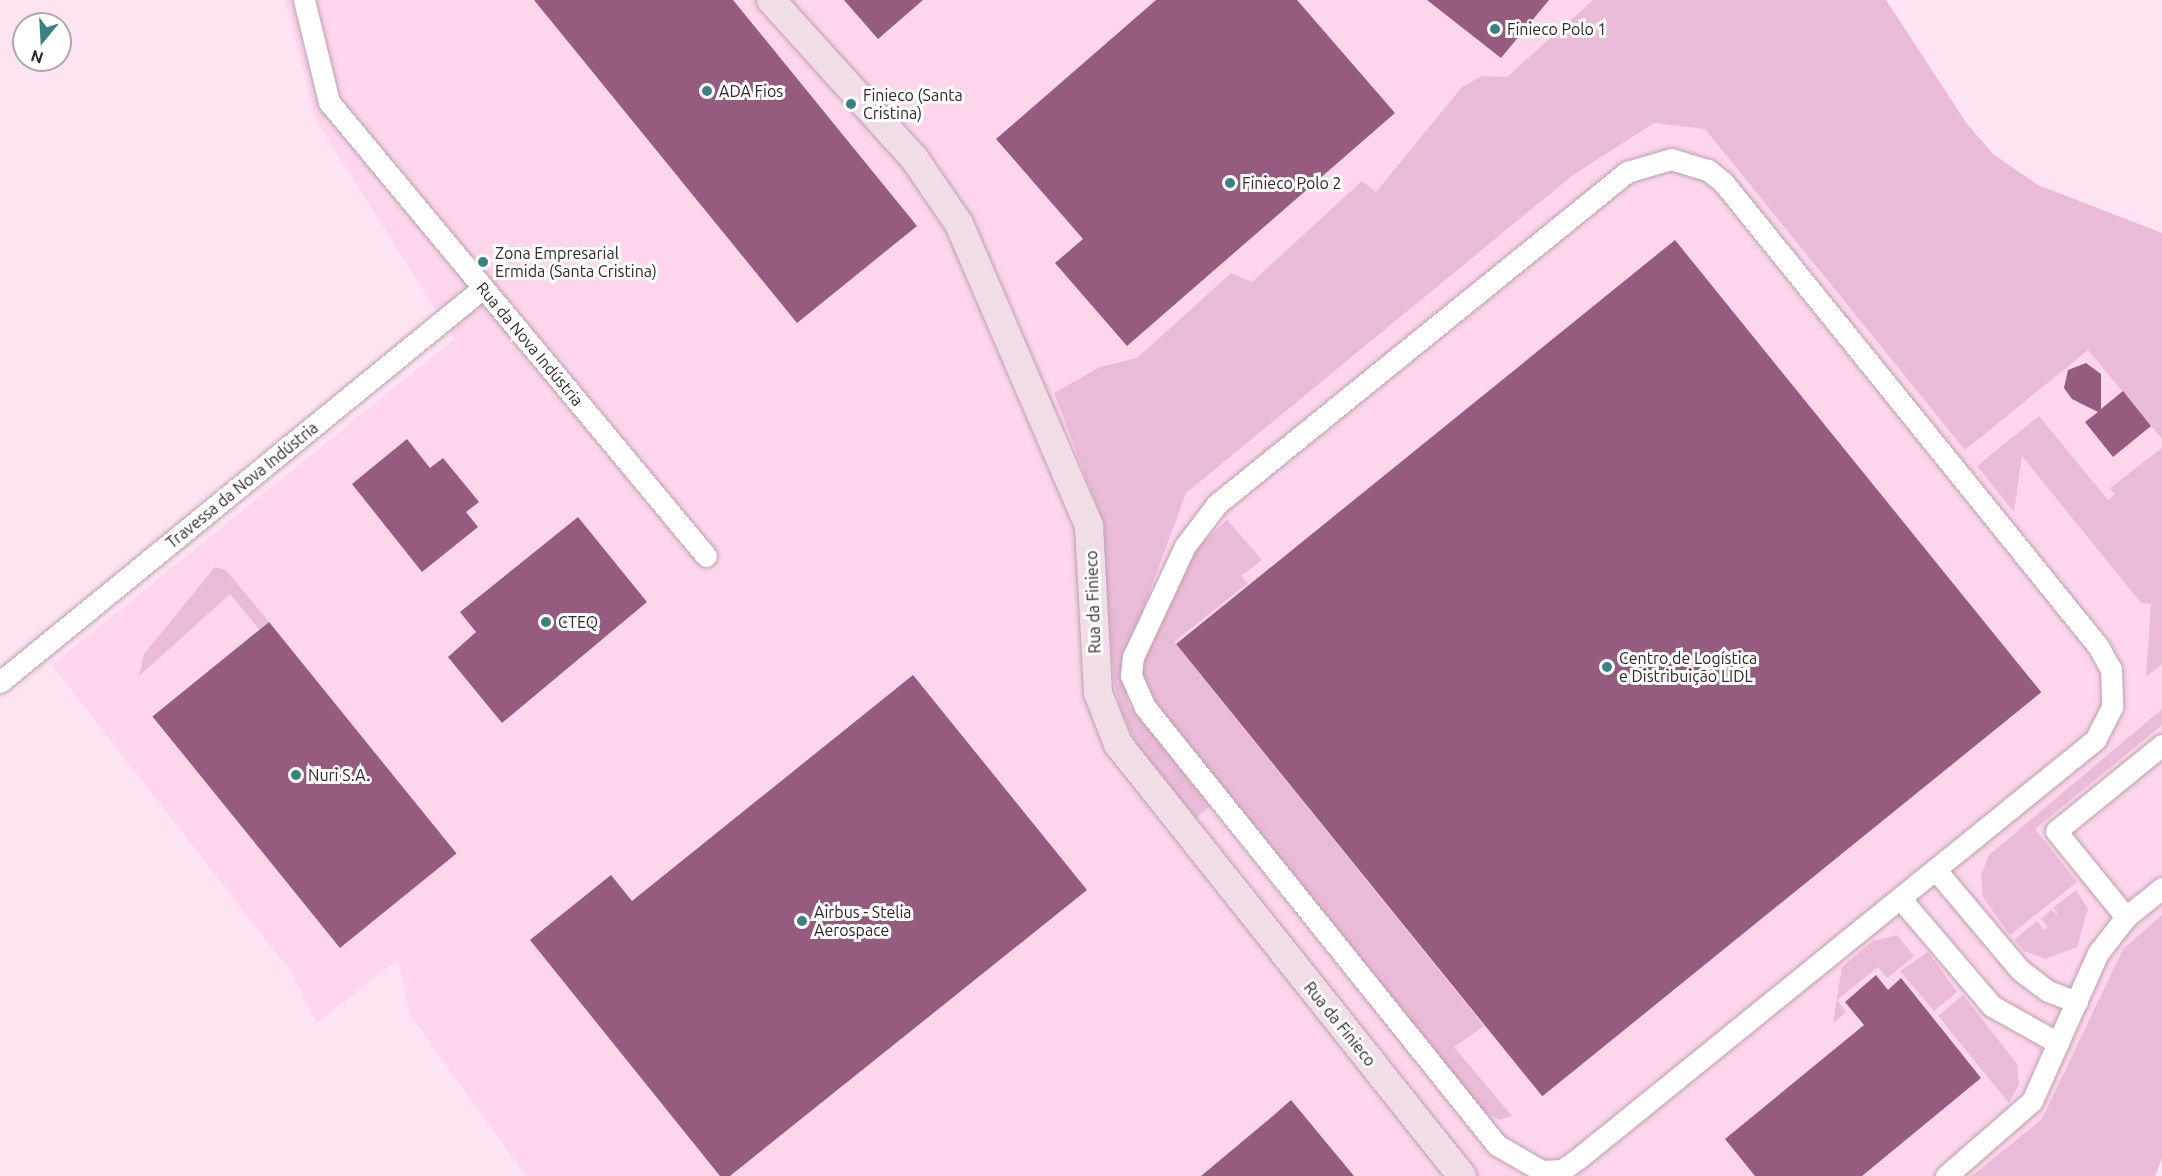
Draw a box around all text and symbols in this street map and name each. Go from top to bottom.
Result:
north arrow [12,12,72,72]
place label: Finieco Polo 1 [1507,19,1607,39]
marker: Finieco Polo 1 [1488,22,1502,36]
text: N [29,47,46,68]
place label: ADA Fios [719,81,783,101]
marker: ADA Fios [700,84,714,98]
place label: Finieco (Santa Cristina) [863,85,963,123]
marker: Finieco (Santa Cristina) [844,97,858,111]
place label: Finieco Polo 2 [1242,173,1342,193]
marker: Finieco Polo 2 [1223,176,1237,190]
place label: Zona Empresarial Ermida (Santa Cristina) [495,243,657,281]
marker: Zona Empresarial Ermida (Santa Cristina) [476,255,490,269]
street label: Rua da Nova Indústria [473,278,587,410]
street label: Travessa da Nova Indústria [162,418,322,552]
street label: Rua da Finieco [1082,550,1104,654]
place label: CTEQ [558,612,598,632]
marker: CTEQ [539,615,553,629]
place label: Centro de Logística e Distribuição LIDL [1619,648,1757,686]
marker: Centro de Logística e Distribuição LIDL [1600,660,1614,674]
place label: Nuri S.A. [308,765,370,785]
marker: Nuri S.A. [289,768,303,782]
place label: Airbus - Stelia Aerospace [814,902,912,940]
marker: Airbus - Stelia Aerospace [795,914,809,928]
street label: Rua da Finieco [1300,978,1380,1070]

